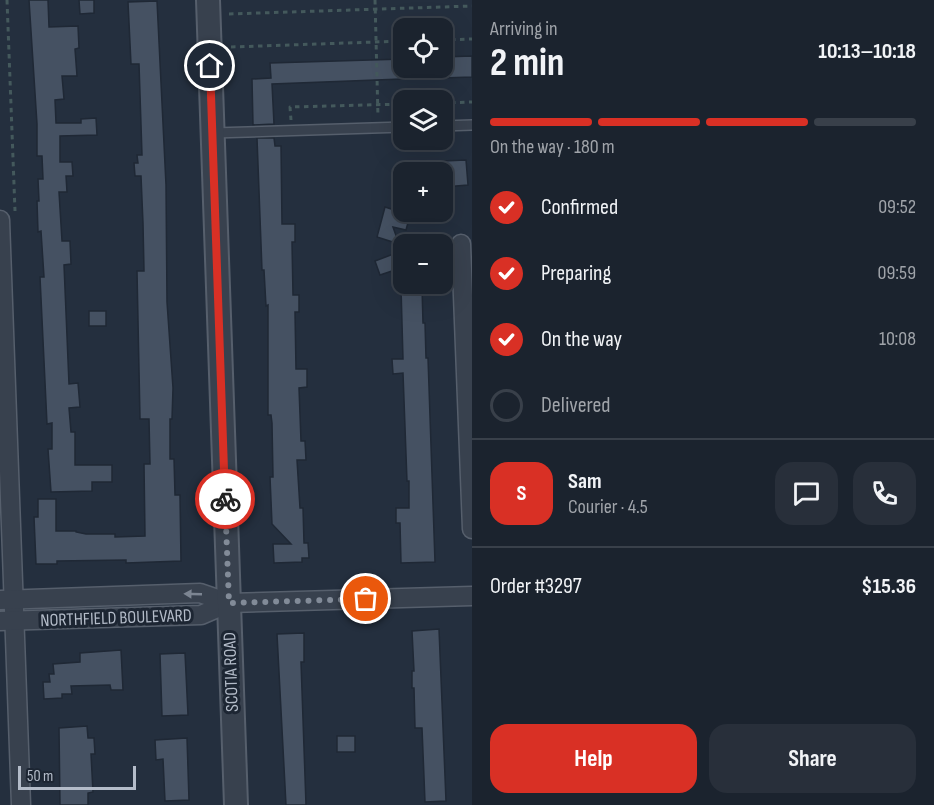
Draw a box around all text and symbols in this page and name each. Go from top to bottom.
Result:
text: Arriving in [490,17,558,41]
map controls [393,18,453,294]
button: locate [393,18,453,78]
text: 10:13–10:18 [818,38,916,65]
pin [184,40,235,91]
text: 2 min [490,40,564,87]
icon: home [193,49,226,82]
button: layers [393,90,453,150]
text: On the way · 180 m [490,135,615,159]
button: + [393,162,453,222]
icon: check [490,191,523,224]
text: Confirmed [541,194,618,221]
text: 09:52 [878,195,916,219]
button: − [393,234,453,294]
icon: check [490,257,523,290]
text: Preparing [541,260,611,287]
text: 09:59 [878,261,916,285]
icon: check [490,323,523,356]
text: On the way [541,326,622,353]
text: 10:08 [879,327,916,351]
text: Delivered [541,392,610,419]
button: chat [775,462,838,525]
button: phone [853,462,916,525]
text: Sam [568,468,602,495]
courier [195,469,255,529]
text: S [517,480,526,507]
icon: bike [209,483,242,516]
text: Courier · 4.5 [568,495,648,519]
pin [340,573,391,624]
text: Order #3297 [490,573,582,600]
text: $15.36 [861,573,916,600]
icon: bag [349,582,382,615]
one-way arrow [184,590,203,599]
street label: NORTHFIELD BOULEVARD [40,605,192,631]
street label: SCOTIA ROAD [219,632,243,712]
button: Help [490,724,697,793]
button: Share [709,724,916,793]
scale bar [18,763,136,790]
text: 50 m [27,767,53,786]

